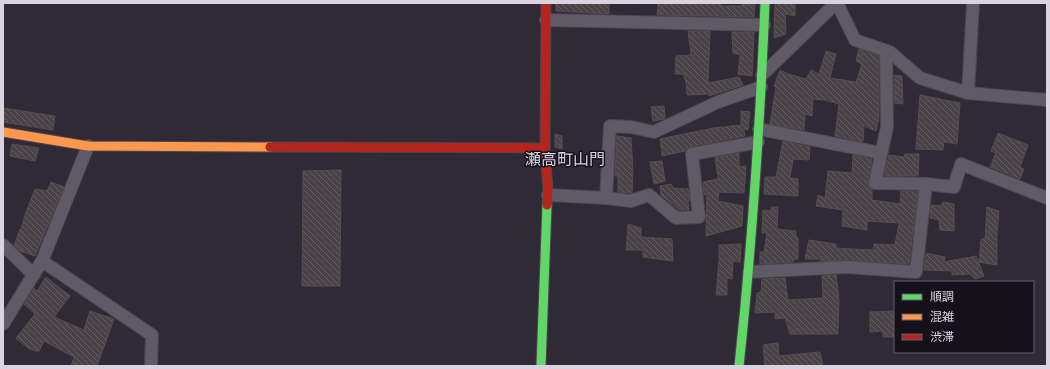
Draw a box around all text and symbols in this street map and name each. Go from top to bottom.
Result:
district label: 瀬高町山門 [525,150,605,169]
legend [894,281,1034,353]
text: 順調 [930,290,954,304]
text: 混雑 [930,310,954,324]
text: 渋滞 [930,330,954,344]

